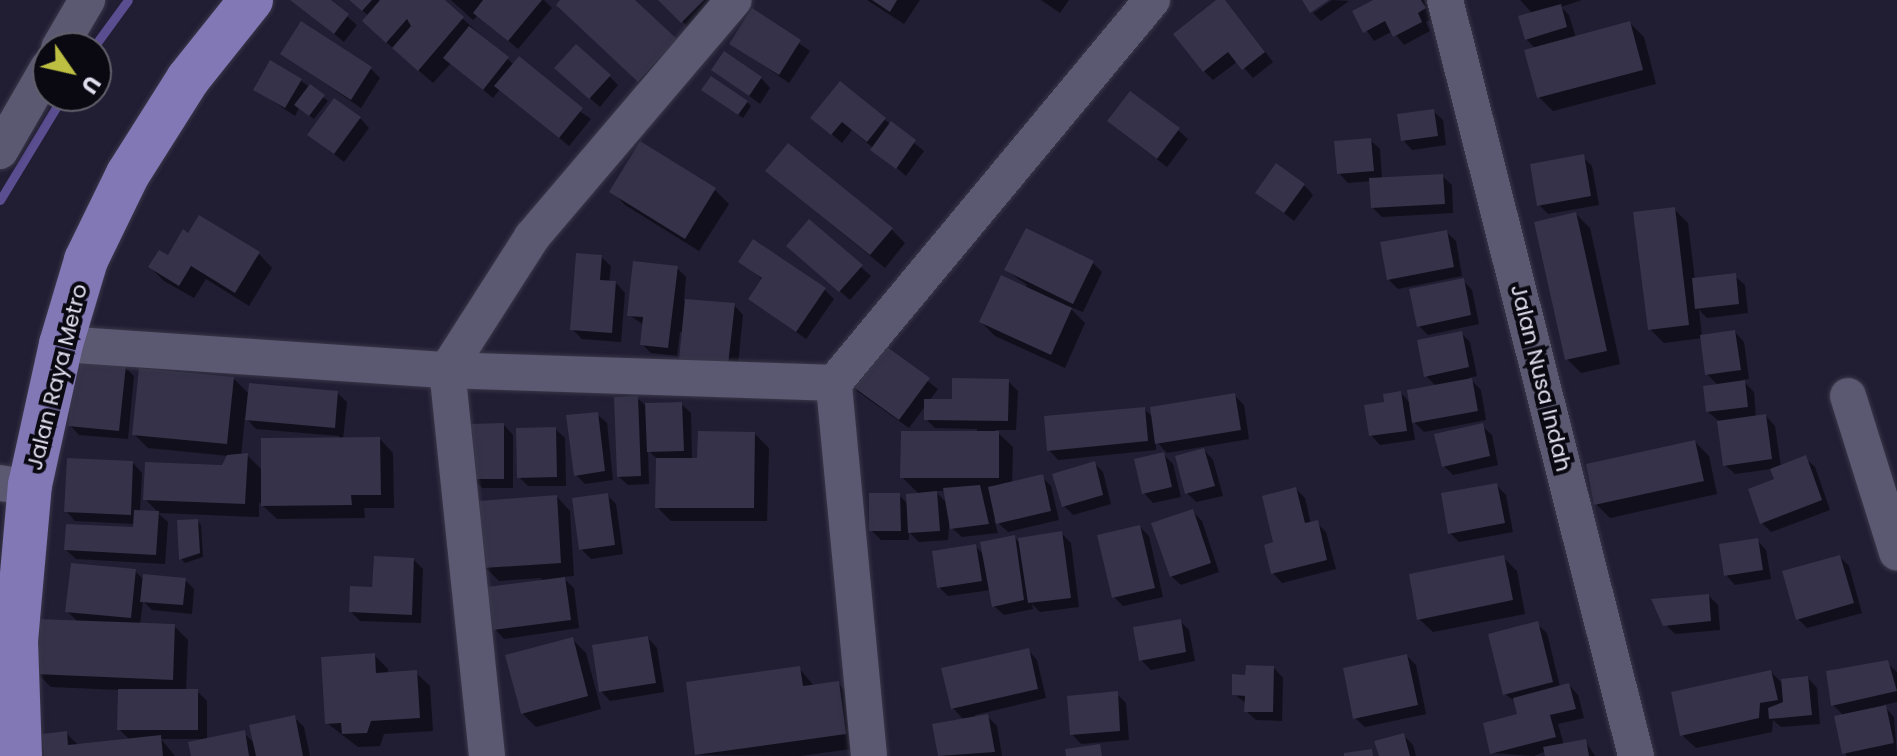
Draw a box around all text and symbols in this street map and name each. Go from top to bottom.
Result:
north arrow [32,32,112,112]
text: U [73,69,108,100]
street label: Jalan Raya Metro [21,281,93,473]
street label: Jalan Nusa Indah [1505,282,1577,474]

